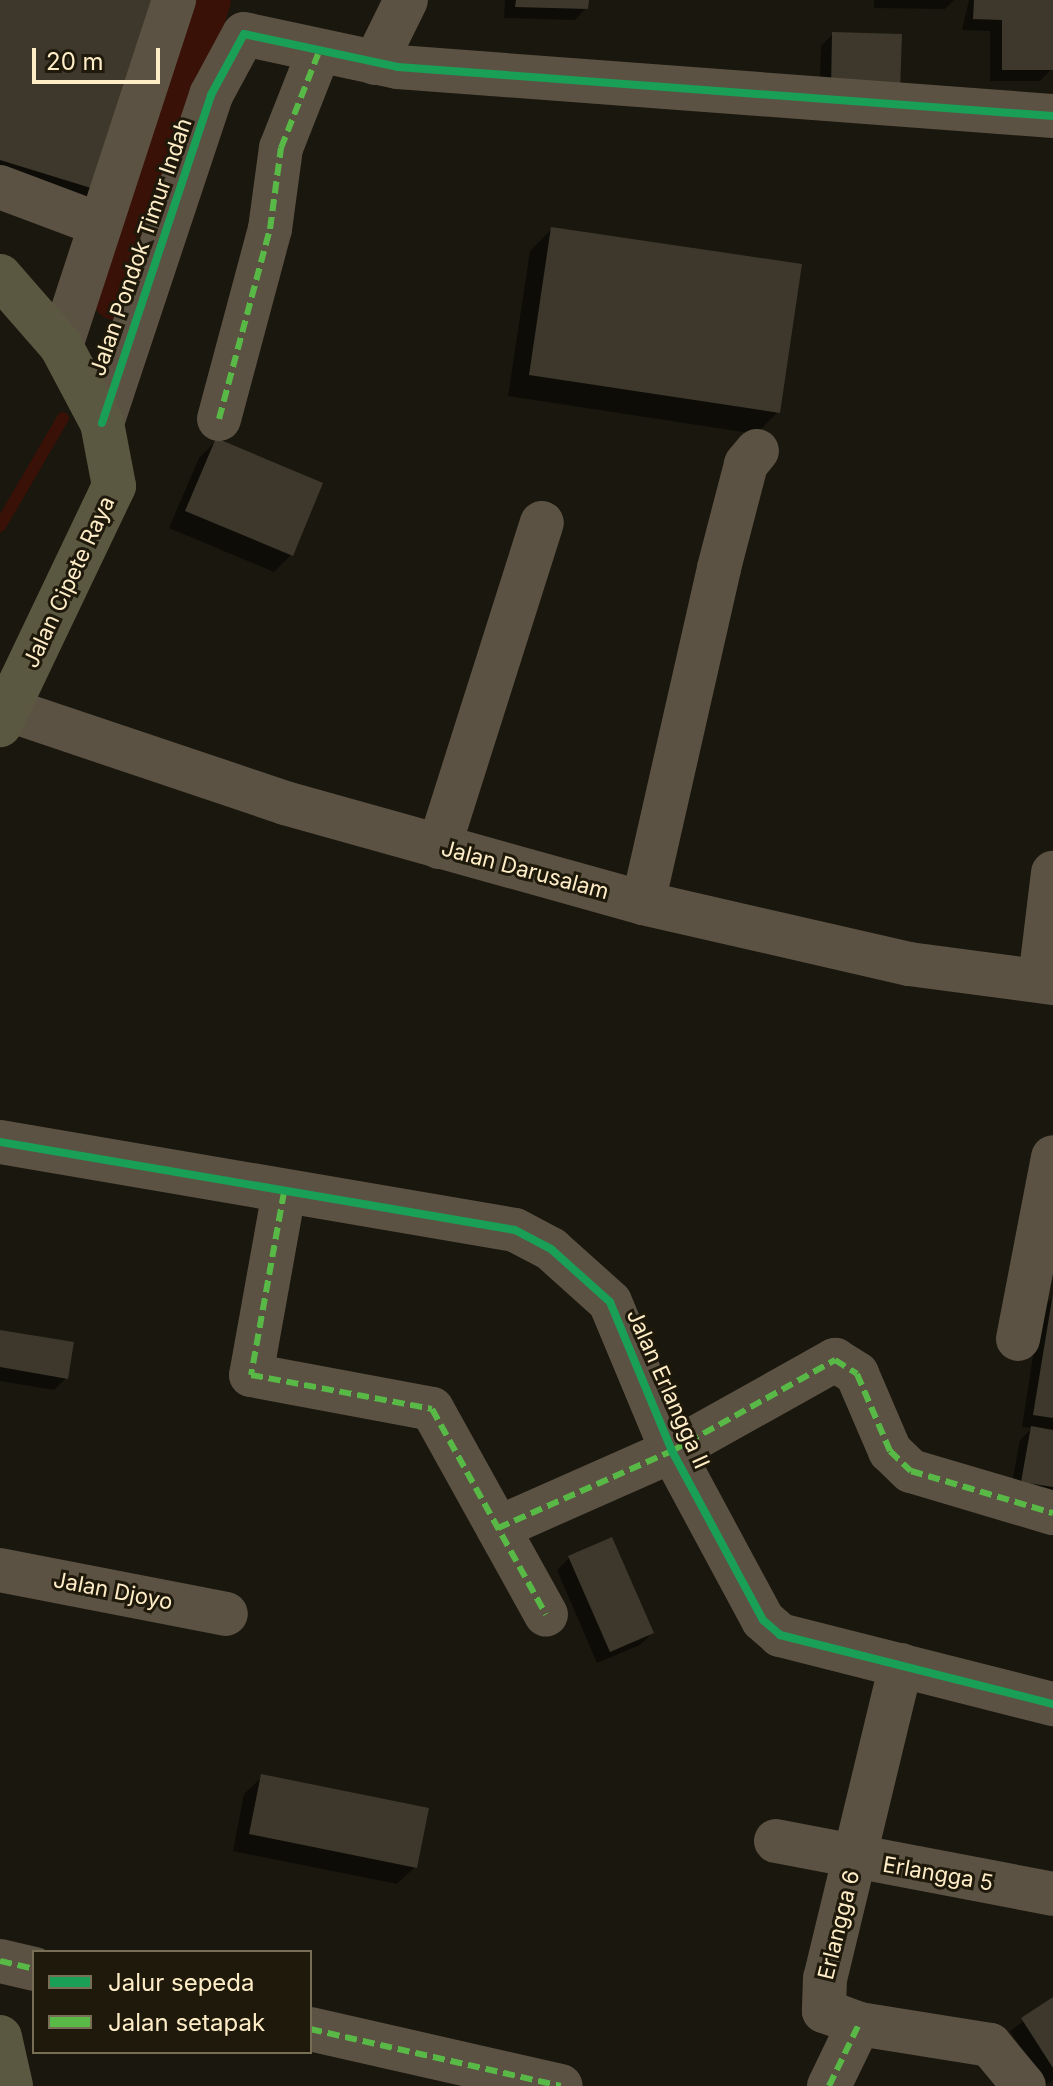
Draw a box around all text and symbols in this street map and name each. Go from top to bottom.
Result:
scale bar [36,32,164,82]
text: 20 m [46,47,104,76]
street label: Jalan Pondok Timur Indah [84,115,198,379]
street label: Jalan Cipete Raya [18,492,120,672]
street label: Jalan Darusalam [438,835,612,905]
street label: Jalan Erlangga II [621,1305,715,1473]
street label: Jalan Djoyo [51,1567,175,1615]
street label: Erlangga 5 [881,1851,995,1897]
street label: Erlangga 6 [813,1868,865,1982]
legend [32,1950,312,2054]
text: Jalur sepeda [108,1968,254,1997]
text: Jalan setapak [108,2008,265,2037]

